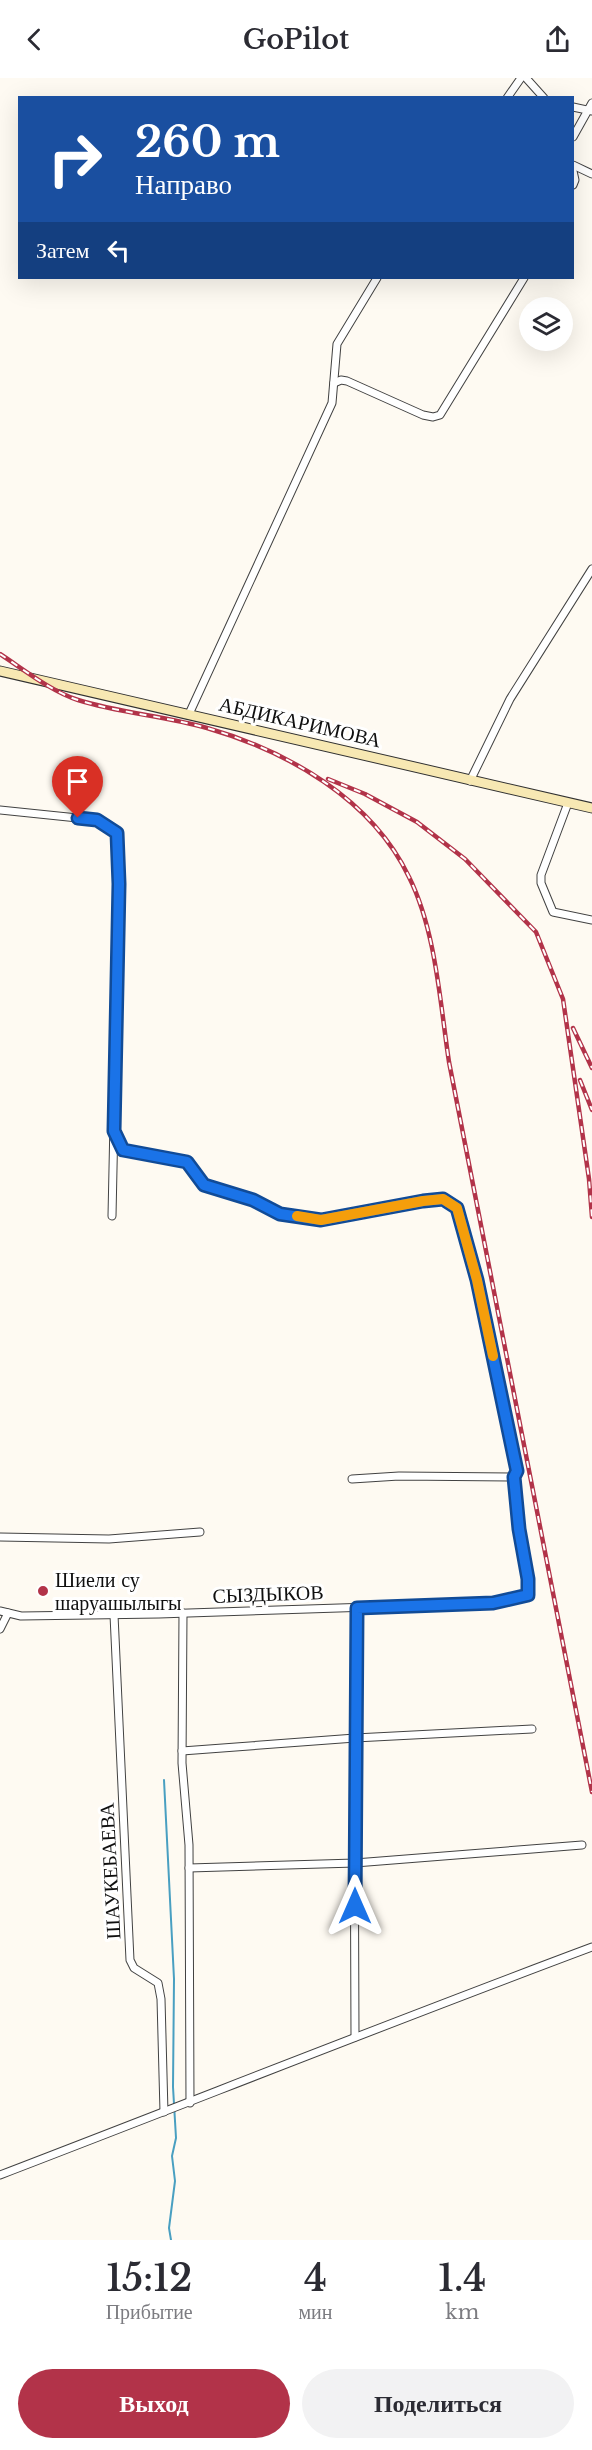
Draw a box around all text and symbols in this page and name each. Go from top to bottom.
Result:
icon: back [18,23,51,56]
text: GoPilot [243,23,349,56]
icon: share [541,23,574,56]
text: 260 m [135,116,280,168]
icon: right [36,120,114,198]
text: Направо [135,168,232,201]
icon: left [102,234,135,267]
text: Затем [36,237,90,264]
map controls [519,297,573,351]
button: layers [519,297,573,351]
street label: АБДИКАРИМОВА [217,692,384,752]
pin [52,756,103,818]
icon: arrive [61,765,94,798]
place label: Шиели су шаруашылыгы [55,1568,182,1615]
street label: СЫЗДЫКОВ [212,1580,324,1608]
marker: Шиели су шаруашылыгы [36,1584,50,1598]
street label: ШАУКЕБАЕВА [94,1801,126,1940]
position arrow [323,1874,387,1938]
text: 15:12 [106,2256,192,2301]
text: 4 [304,2256,327,2301]
text: 1.4 [438,2256,486,2301]
text: Прибытие [106,2300,193,2324]
text: мин [298,2300,332,2324]
text: km [445,2300,479,2324]
button: Выход [18,2369,290,2438]
button: Поделиться [302,2369,574,2438]

